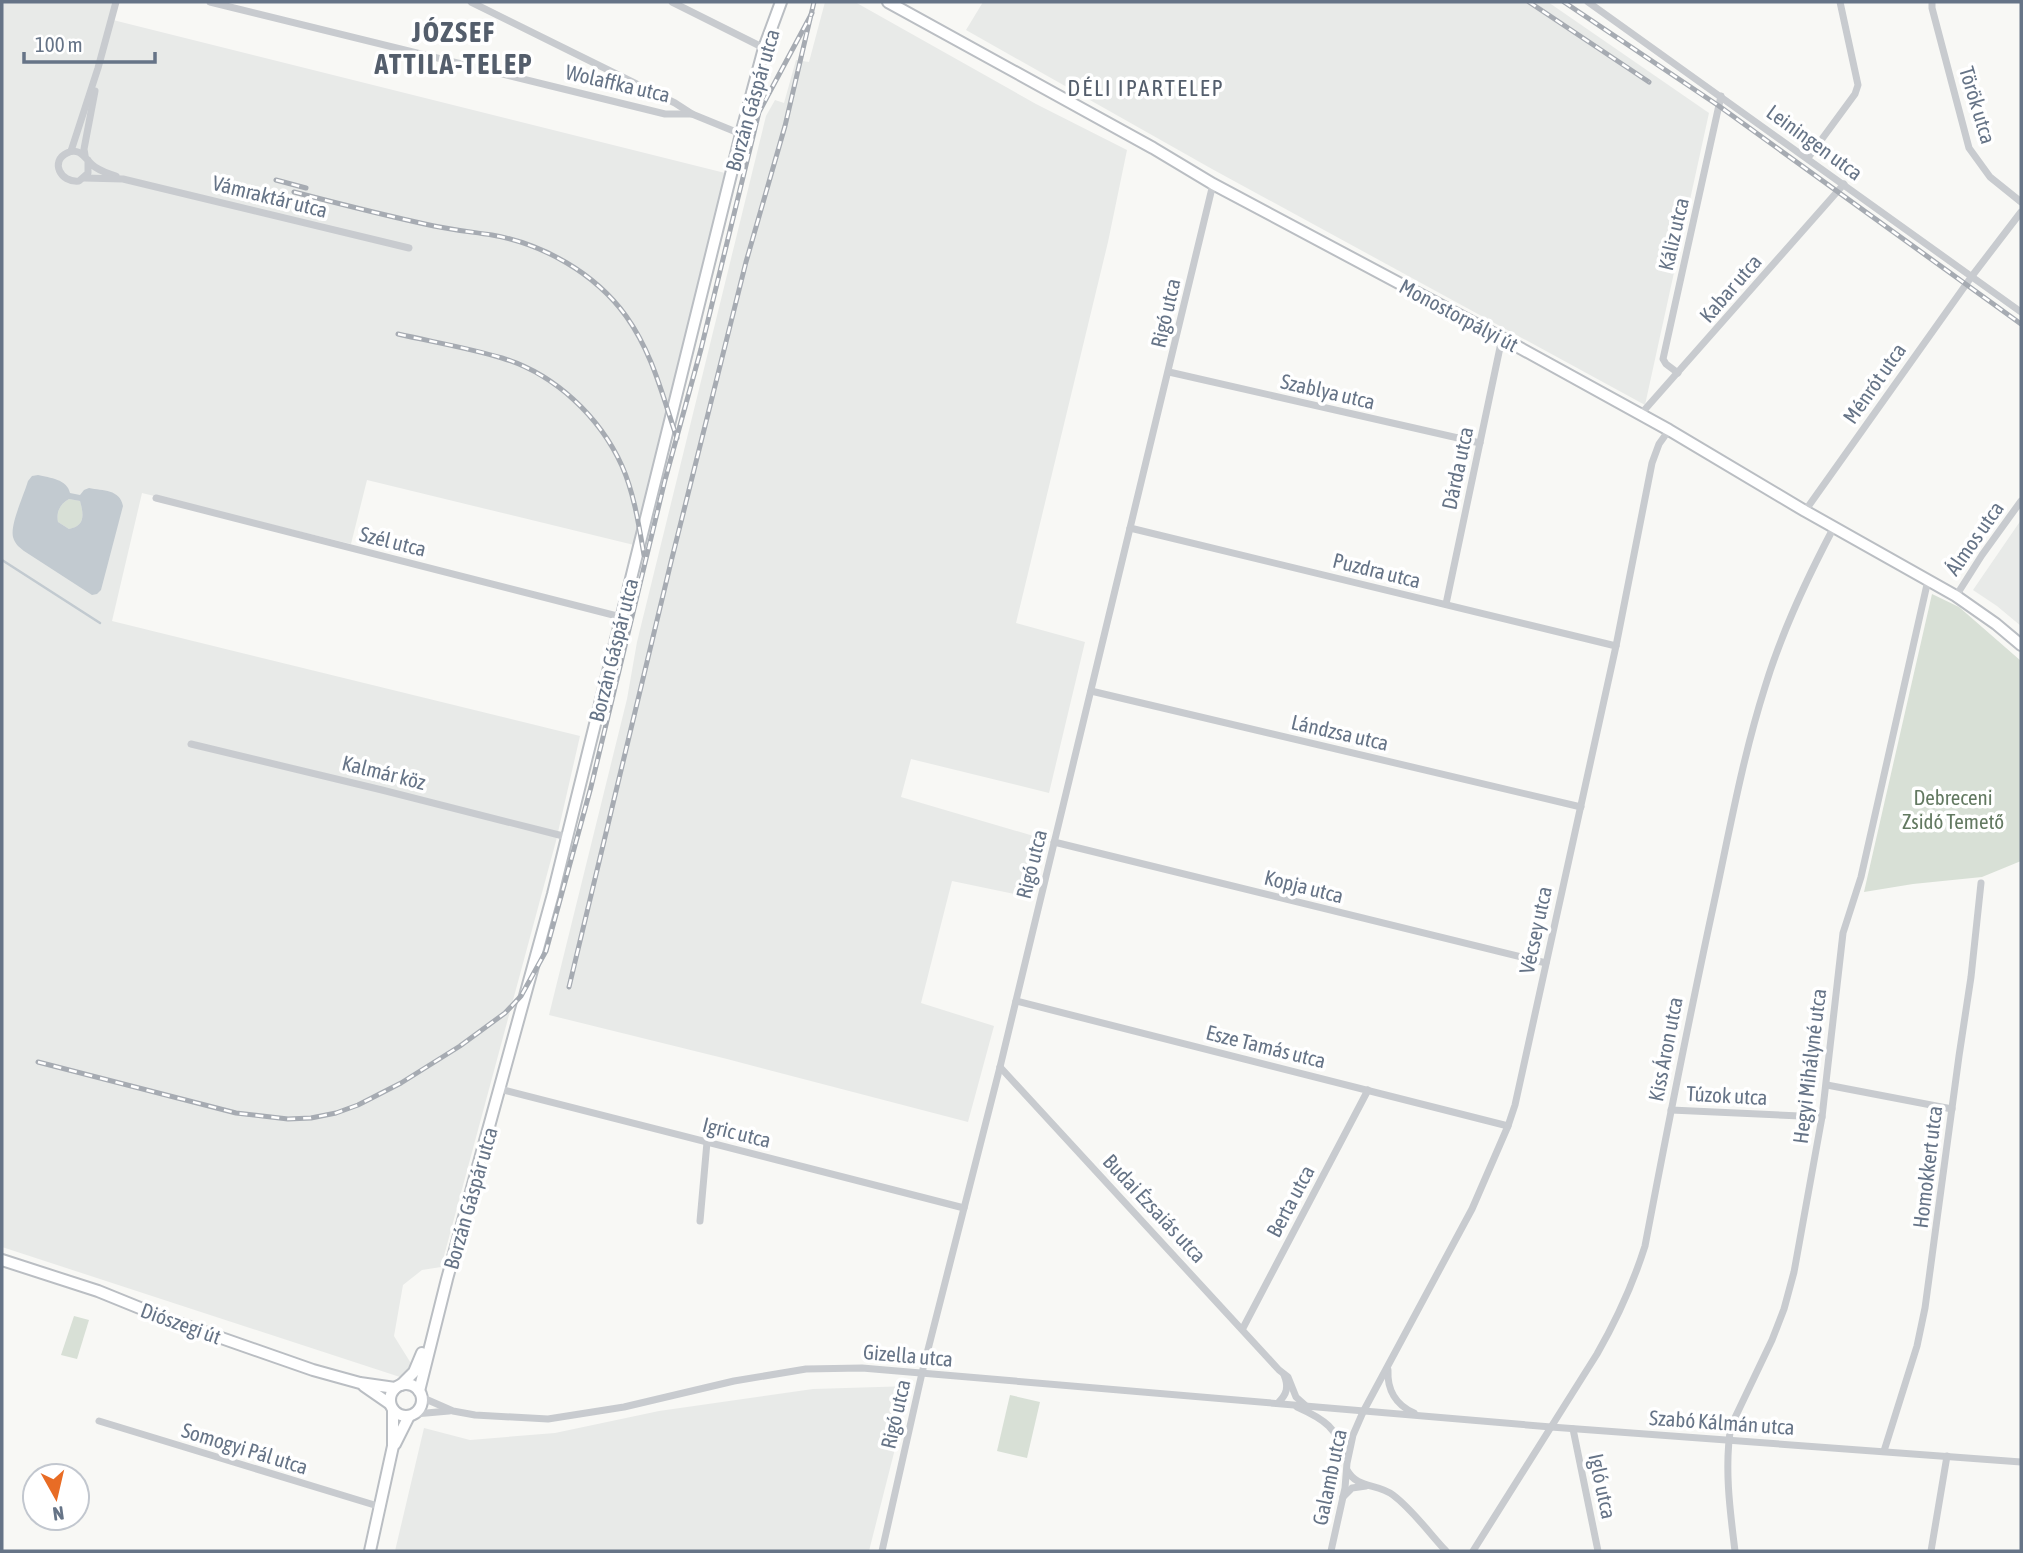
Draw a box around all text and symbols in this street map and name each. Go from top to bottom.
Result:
district label: JÓZSEF ATTILA-TELEP [373,16,534,80]
scale bar [24,21,156,65]
street label: Borzán Gáspár utca [720,26,784,174]
text: 100 m [35,32,83,56]
street label: Wolaffka utca [563,59,673,107]
street label: Török utca [1955,63,2001,147]
district label: DÉLI IPARTELEP [1067,75,1225,101]
street label: Leiningen utca [1762,99,1868,185]
street label: Vámraktár utca [210,170,330,222]
street label: Káliz utca [1653,195,1693,273]
street label: Kabar utca [1694,249,1766,327]
street label: Monostorpályi út [1396,274,1522,356]
street label: Rigó utca [1145,276,1185,350]
street label: Ménrót utca [1838,338,1910,428]
street label: Szablya utca [1279,369,1377,413]
street label: Dárda utca [1437,424,1477,512]
street label: Álmos utca [1940,496,2008,580]
street label: Szél utca [357,521,429,561]
street label: Puzdra utca [1331,548,1423,592]
street label: Borzán Gáspár utca [584,576,642,724]
street label: Lándzsa utca [1289,709,1391,755]
street label: Kalmár köz [340,750,429,794]
park label: Debreceni Zsidó Temető [1902,785,2004,833]
street label: Rigó utca [1011,827,1051,901]
street label: Kopja utca [1262,865,1346,907]
street label: Vécsey utca [1514,884,1556,976]
street label: Hegyi Mihályné utca [1788,987,1830,1145]
street label: Kiss Áron utca [1643,995,1687,1103]
street label: Esze Tamás utca [1204,1020,1328,1072]
street label: Túzok utca [1686,1081,1768,1109]
street label: Homokkert utca [1908,1104,1946,1230]
street label: Igric utca [700,1112,774,1152]
street label: Borzán Gáspár utca [438,1124,502,1272]
street label: Budai Ézsaiás utca [1099,1149,1211,1267]
street label: Berta utca [1261,1161,1319,1241]
street label: Diószegi út [138,1297,224,1349]
street label: Gizella utca [862,1339,954,1371]
street label: Rigó utca [875,1377,915,1451]
street label: Szabó Kálmán utca [1649,1405,1795,1439]
street label: Somogyi Pál utca [179,1417,311,1479]
street label: Galamb utca [1307,1427,1351,1527]
street label: Igló utca [1584,1451,1622,1521]
north arrow [21,1462,91,1532]
text: N [51,1502,65,1526]

